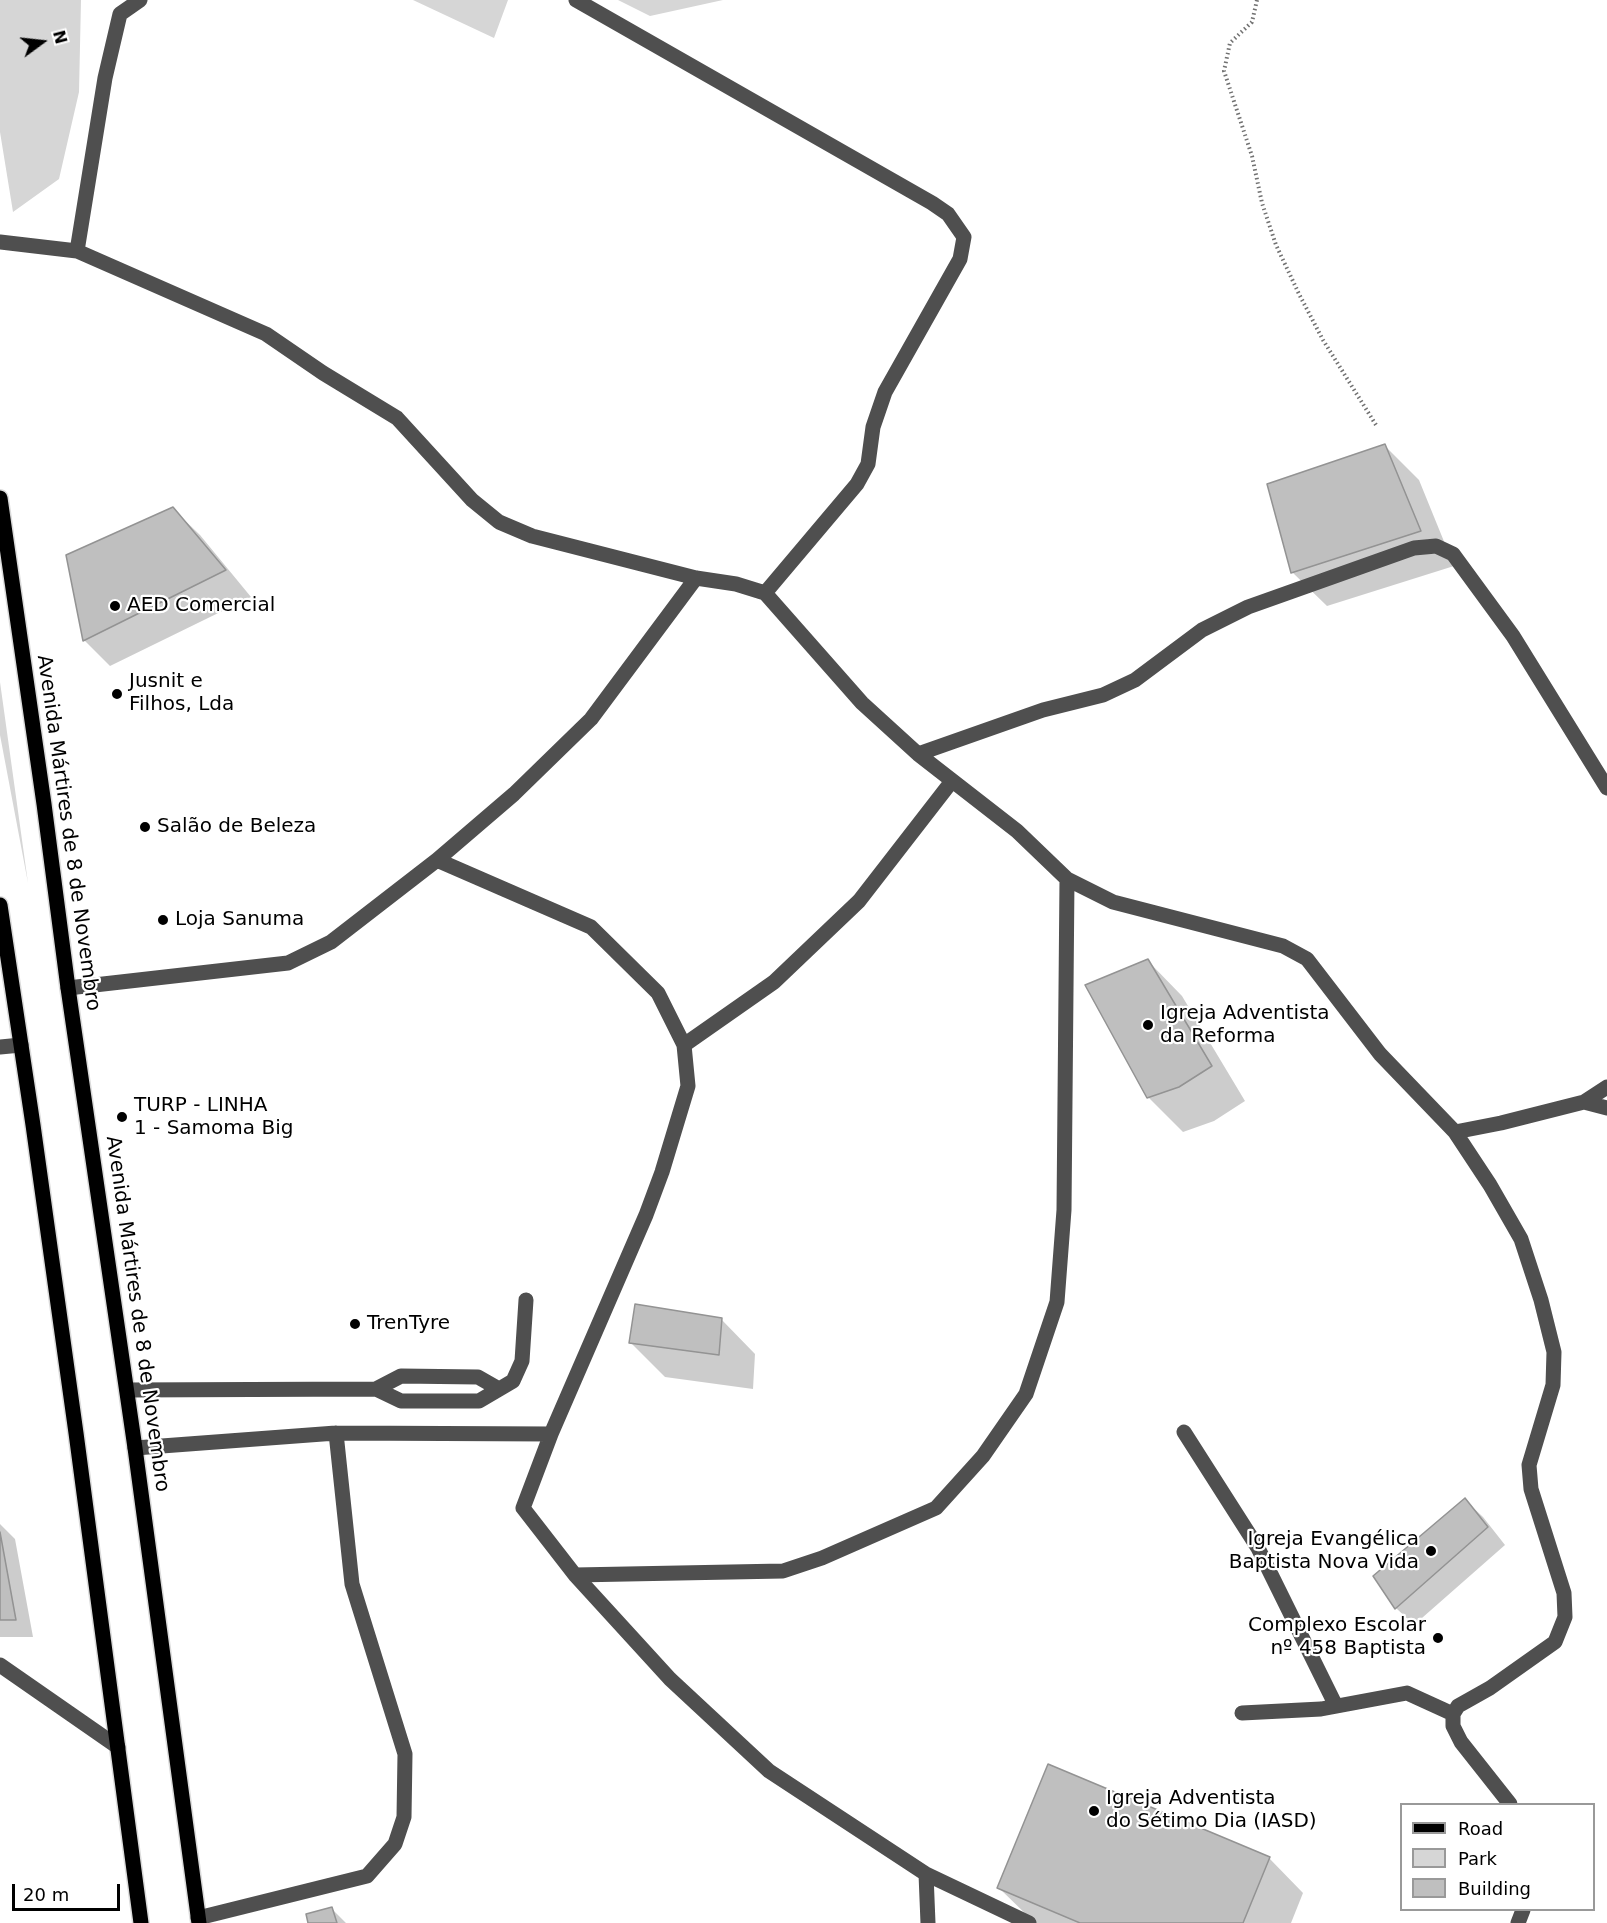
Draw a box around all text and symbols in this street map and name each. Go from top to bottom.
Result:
north arrow [12,12,72,72]
text: N [49,28,71,46]
place label: AED Comercial [127,594,275,618]
marker: AED Comercial [108,599,122,613]
street label: Avenida Mártires de 8 de Novembro [31,653,105,1013]
place label: Jusnit e Filhos, Lda [129,670,234,717]
marker: Jusnit e Filhos, Lda [110,687,124,701]
place label: Salão de Beleza [157,815,316,839]
marker: Salão de Beleza [138,820,152,834]
place label: Loja Sanuma [175,908,304,932]
marker: Loja Sanuma [156,913,170,927]
place label: Igreja Adventista da Reforma [1160,1002,1330,1049]
marker: Igreja Adventista da Reforma [1141,1018,1155,1032]
place label: TURP - LINHA 1 - Samoma Big [134,1094,293,1141]
marker: TURP - LINHA 1 - Samoma Big [115,1110,129,1124]
street label: Avenida Mártires de 8 de Novembro [100,1134,174,1494]
place label: TrenTyre [367,1312,450,1336]
marker: TrenTyre [348,1317,362,1331]
place label: Igreja Evangélica Baptista Nova Vida [1229,1528,1419,1575]
marker: Igreja Evangélica Baptista Nova Vida [1424,1544,1438,1558]
place label: Complexo Escolar nº 458 Baptista [1248,1614,1426,1661]
marker: Complexo Escolar nº 458 Baptista [1431,1631,1445,1645]
place label: Igreja Adventista do Sétimo Dia (IASD) [1106,1787,1317,1834]
legend [1400,1803,1595,1911]
marker: Igreja Adventista do Sétimo Dia (IASD) [1087,1804,1101,1818]
text: Road [1458,1818,1503,1839]
text: Park [1458,1848,1497,1869]
scale bar [15,1872,123,1910]
text: Building [1458,1878,1531,1899]
text: 20 m [23,1884,69,1905]

